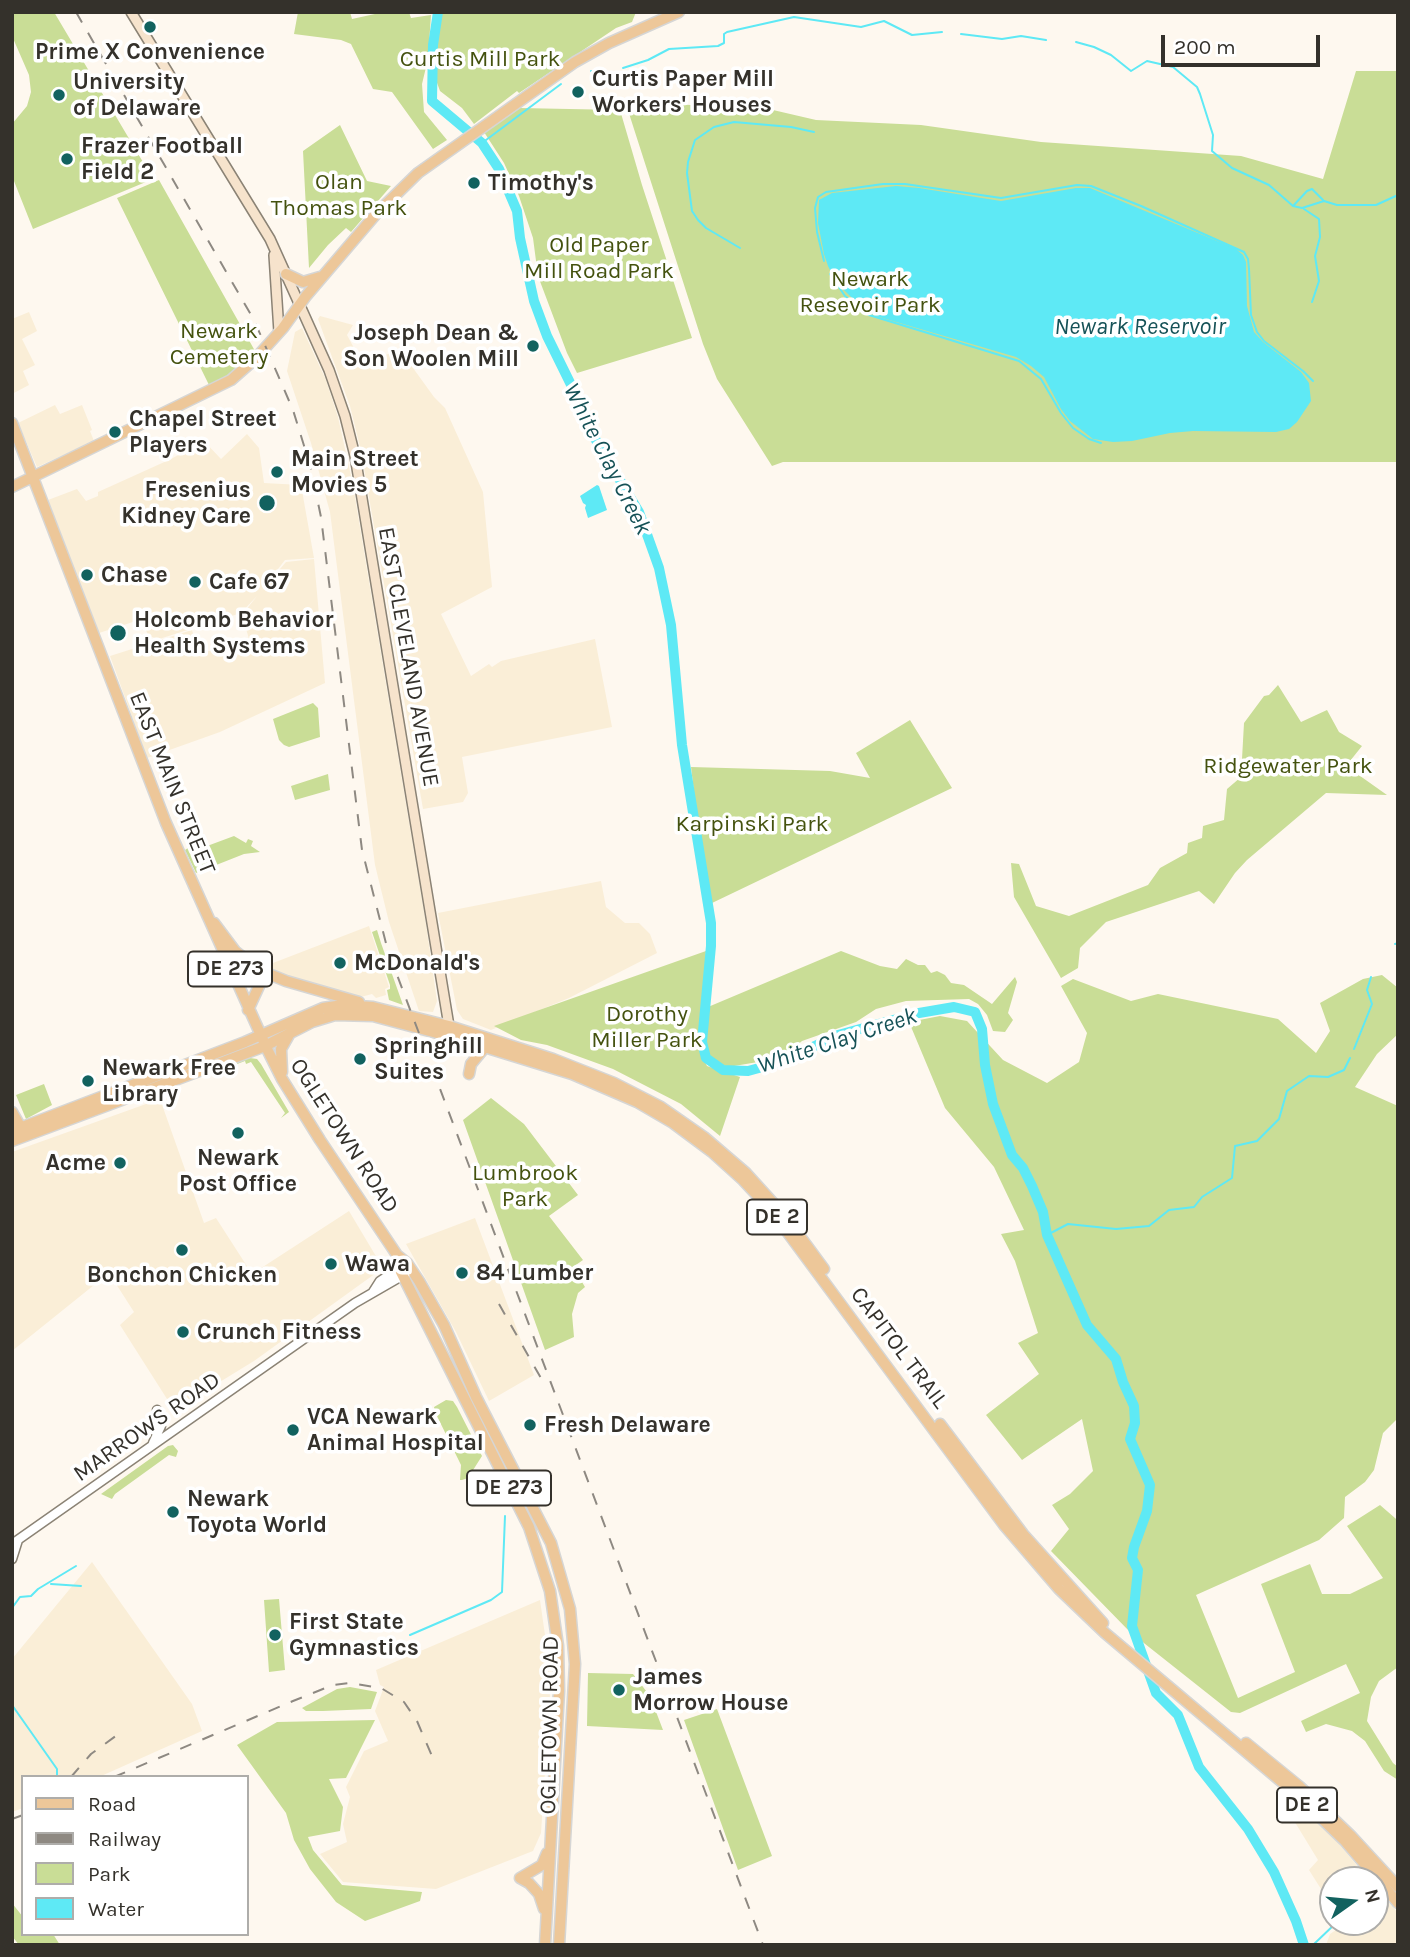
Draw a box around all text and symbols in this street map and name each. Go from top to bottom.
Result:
marker: Prime X Convenience [142,19,158,35]
scale bar [1165,21,1324,65]
text: 200 m [1174,35,1236,59]
place label: Prime X Convenience [35,38,265,66]
park label: Curtis Mill Park [400,45,560,73]
place label: Curtis Paper Mill Workers' Houses [592,65,774,119]
place label: University of Delaware [73,68,201,122]
marker: Curtis Paper Mill Workers' Houses [570,84,586,100]
marker: University of Delaware [51,87,67,103]
place label: Frazer Football Field 2 [81,132,243,186]
marker: Frazer Football Field 2 [59,151,75,167]
park label: Olan Thomas Park [271,168,407,222]
place label: Timothy's [488,169,594,197]
marker: Timothy's [466,175,482,191]
park label: Old Paper Mill Road Park [524,231,674,285]
park label: Newark Resevoir Park [799,265,941,319]
water label: Newark Reservoir [1054,313,1226,341]
park label: Newark Cemetery [170,317,268,371]
place label: Joseph Dean & Son Woolen Mill [343,319,519,373]
marker: Joseph Dean & Son Woolen Mill [525,338,541,354]
water label: White Clay Creek [556,378,658,540]
place label: Chapel Street Players [129,405,277,459]
marker: Chapel Street Players [107,424,123,440]
place label: Main Street Movies 5 [291,445,418,499]
marker: Main Street Movies 5 [269,464,285,480]
place label: Fresenius Kidney Care [121,476,251,530]
marker: Fresenius Kidney Care [257,493,277,513]
street label: EAST CLEVELAND AVENUE [372,525,444,789]
place label: Chase [101,561,168,589]
marker: Chase [79,567,95,583]
place label: Cafe 67 [209,568,289,596]
marker: Cafe 67 [187,574,203,590]
place label: Holcomb Behavior Health Systems [134,606,334,660]
marker: Holcomb Behavior Health Systems [108,623,128,643]
street label: EAST MAIN STREET [123,688,221,878]
park label: Ridgewater Park [1203,752,1373,780]
park label: Karpinski Park [675,810,829,838]
place label: McDonald's [354,949,480,977]
road number: DE 273 [188,951,272,986]
marker: McDonald's [332,955,348,971]
park label: Dorothy Miller Park [591,1000,703,1054]
water label: White Clay Creek [754,1002,920,1080]
place label: Springhill Suites [374,1032,483,1086]
marker: Springhill Suites [352,1051,368,1067]
place label: Newark Free Library [102,1054,236,1108]
street label: OGLETOWN ROAD [284,1054,404,1218]
marker: Newark Free Library [80,1073,96,1089]
marker: Newark Post Office [230,1125,246,1141]
place label: Newark Post Office [179,1144,297,1198]
place label: Acme [45,1149,106,1177]
marker: Acme [112,1155,128,1171]
park label: Lumbrook Park [472,1159,578,1213]
road number: DE 2 [747,1200,807,1234]
marker: Bonchon Chicken [174,1242,190,1258]
place label: Wawa [345,1250,410,1278]
marker: Wawa [323,1256,339,1272]
place label: 84 Lumber [476,1259,593,1287]
place label: Bonchon Chicken [87,1261,277,1289]
marker: 84 Lumber [454,1265,470,1281]
street label: CAPITOL TRAIL [844,1282,954,1414]
place label: Crunch Fitness [197,1318,362,1346]
marker: Crunch Fitness [175,1324,191,1340]
street label: MARROWS ROAD [68,1366,226,1488]
place label: VCA Newark Animal Hospital [307,1403,484,1457]
place label: Fresh Delaware [544,1411,711,1439]
marker: Fresh Delaware [522,1417,538,1433]
marker: VCA Newark Animal Hospital [285,1422,301,1438]
road number: DE 273 [467,1470,551,1506]
place label: Newark Toyota World [187,1485,327,1539]
marker: Newark Toyota World [165,1504,181,1520]
place label: First State Gymnastics [289,1608,419,1662]
marker: First State Gymnastics [267,1627,283,1643]
street label: OGLETOWN ROAD [535,1635,565,1815]
place label: James Morrow House [633,1663,788,1717]
marker: James Morrow House [611,1682,627,1698]
legend [21,1775,248,1936]
road number: DE 2 [1277,1787,1337,1822]
text: Road [88,1792,136,1816]
text: Railway [88,1827,161,1851]
text: Park [88,1862,131,1886]
north arrow [1319,1866,1389,1936]
text: N [1360,1887,1385,1906]
text: Water [88,1897,144,1921]

